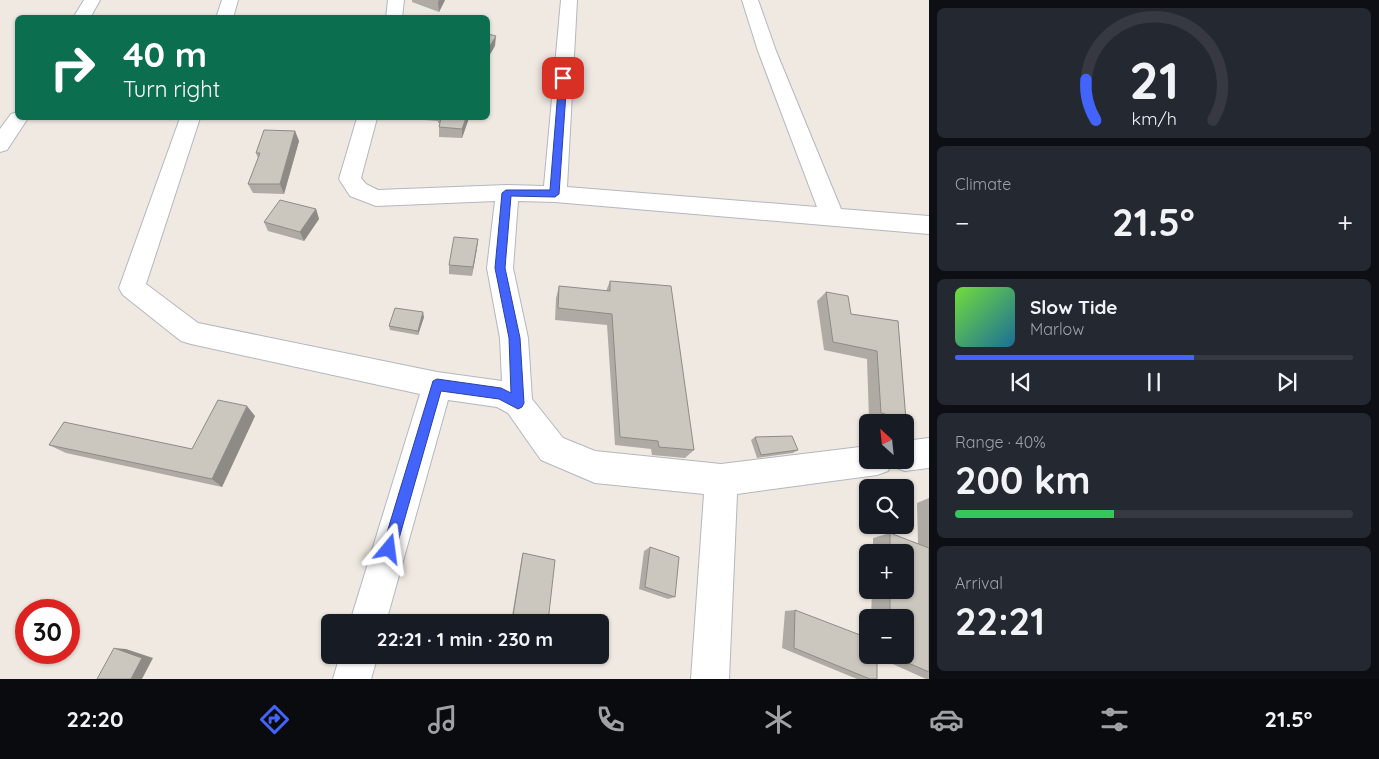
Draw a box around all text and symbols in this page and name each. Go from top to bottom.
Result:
text: 40 m [123,32,207,76]
icon: right [40,35,105,100]
text: 21 [1129,47,1179,112]
pin [542,57,584,99]
icon: arrive [549,64,577,92]
text: Turn right [123,75,220,103]
text: km/h [1131,107,1177,129]
text: Climate [955,174,1011,194]
text: 21.5° [1112,198,1195,246]
text: − [955,205,970,240]
text: + [1337,205,1353,240]
text: Slow Tide [1030,295,1118,319]
text: Marlow [1030,319,1084,339]
icon: previous [1007,368,1035,396]
icon: pause [1140,368,1168,396]
icon: next [1273,368,1301,396]
north arrow [859,414,914,469]
map controls [859,414,914,664]
text: Range · 40% [955,432,1046,452]
text: 200 km [955,456,1091,504]
button: search [859,479,914,534]
position arrow [362,522,414,574]
button: + [859,544,914,599]
text: Arrival [955,573,1003,593]
text: 22:21 [955,597,1045,645]
speed limit sign: 30 [15,599,80,664]
button: − [859,609,914,664]
text: 22:21 · 1 min · 230 m [377,627,553,651]
icon: directions [257,702,292,737]
icon: music [425,702,460,737]
icon: phone [593,702,628,737]
icon: climate [761,702,796,737]
icon: car [929,702,964,737]
icon: filters [1097,702,1132,737]
text: 22:20 [67,705,124,733]
text: 21.5° [1265,705,1312,733]

